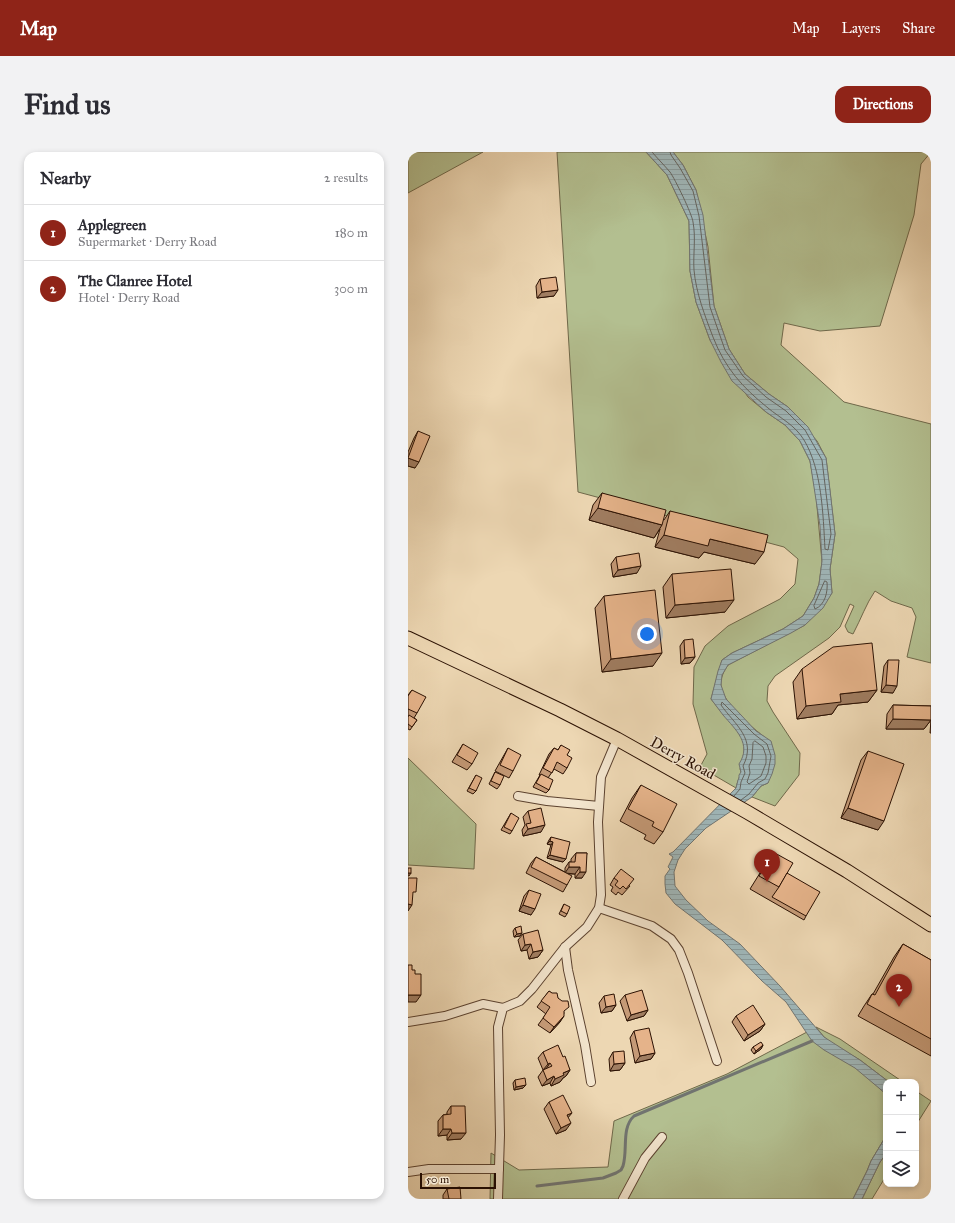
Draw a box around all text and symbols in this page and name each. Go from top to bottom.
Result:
text: Map [20,17,57,40]
text: Map [792,20,820,37]
text: Layers [842,20,880,37]
text: Share [902,20,935,37]
button: Directions [835,86,931,123]
text: Find us [24,87,110,122]
text: Nearby [40,168,91,189]
text: 2 results [324,170,368,186]
text: Applegreen [78,216,146,234]
text: 1 [50,225,56,241]
text: 180 m [335,225,368,241]
text: Supermarket · Derry Road [78,234,217,250]
text: The Clanree Hotel [78,272,192,290]
text: 2 [50,281,56,297]
text: 300 m [334,281,368,297]
text: Hotel · Derry Road [78,290,180,306]
your location [637,624,657,644]
street label: Derry Road [647,733,719,783]
pin: 1 [754,849,780,882]
pin: 2 [886,974,912,1007]
map controls [883,1079,919,1187]
button: + [883,1079,919,1115]
button: − [883,1115,919,1151]
button: layers [883,1151,919,1187]
scale bar [420,1171,496,1190]
text: 50 m [426,1173,449,1186]

